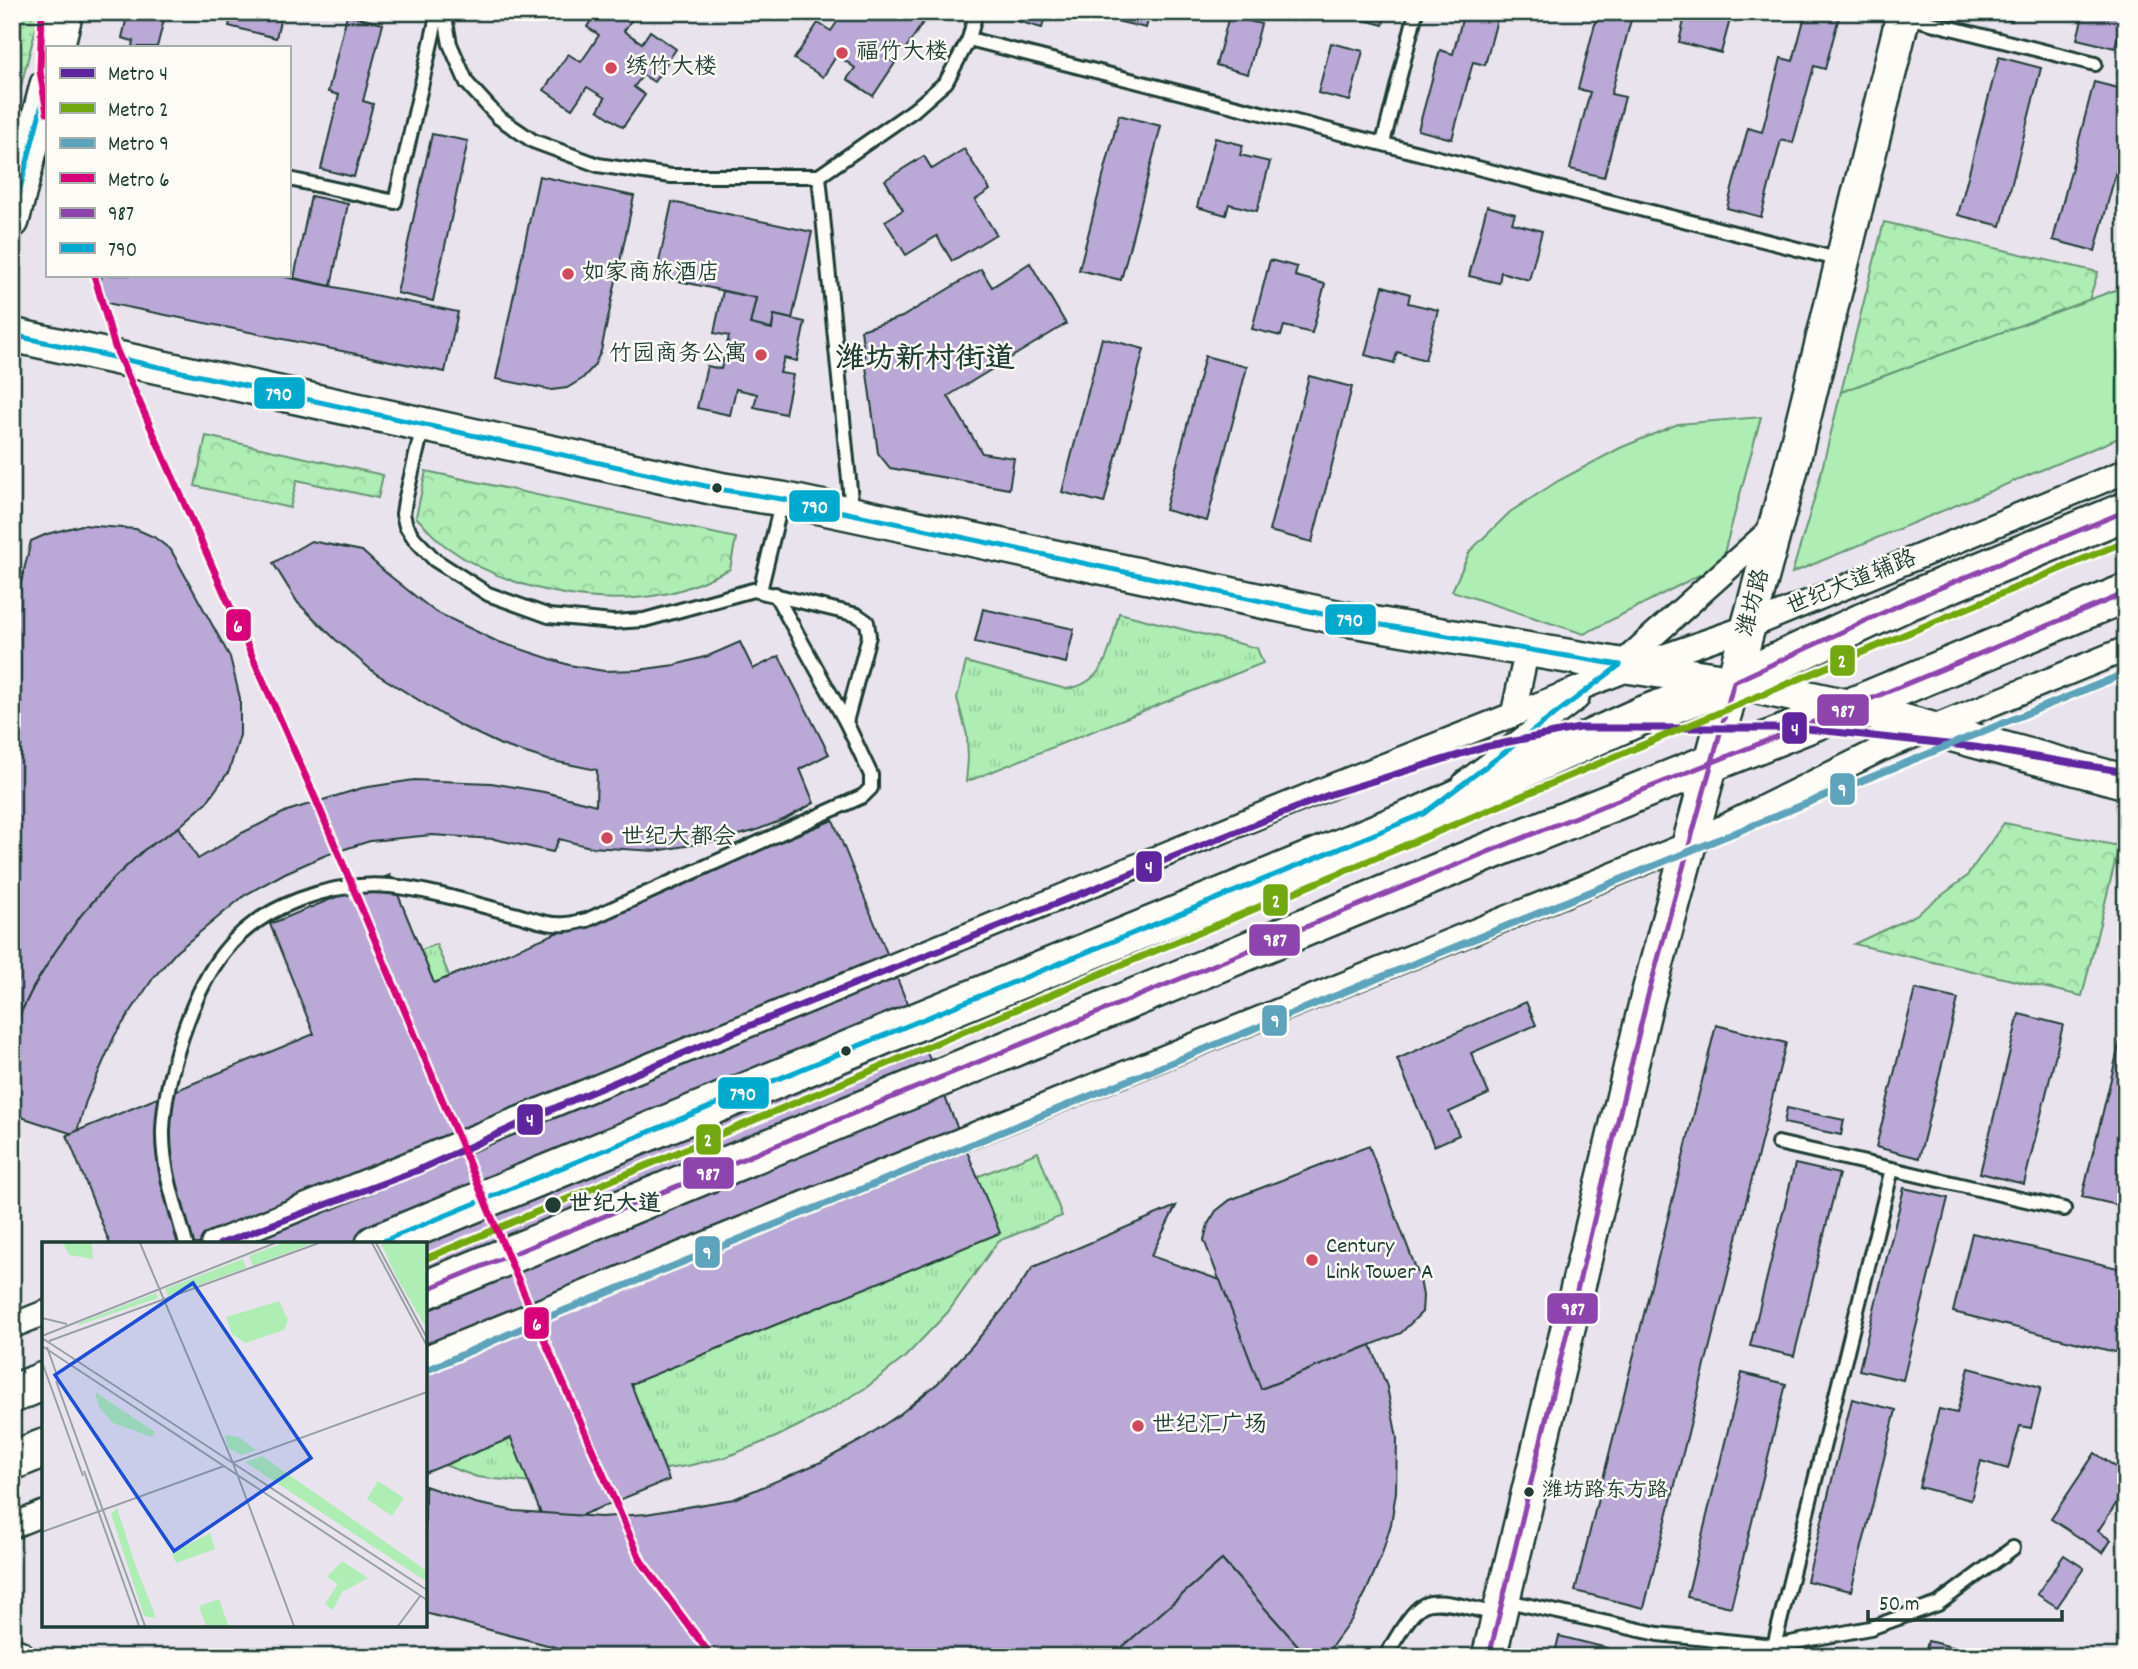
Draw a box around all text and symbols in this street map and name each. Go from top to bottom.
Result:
place label: 福竹大楼 [856,37,948,70]
marker: 福竹大楼 [834,45,850,61]
legend [46,46,290,276]
place label: 绣竹大楼 [625,52,717,85]
marker: 绣竹大楼 [603,60,619,76]
text: Metro 4 [108,61,168,91]
text: Metro 2 [108,97,168,127]
text: Metro 9 [108,131,169,161]
text: Metro 6 [108,167,170,197]
text: 987 [108,201,134,231]
text: 790 [108,237,137,267]
place label: 如家商旅酒店 [582,258,720,291]
marker: 如家商旅酒店 [560,266,576,282]
place label: 竹园商务公寓 [609,339,747,372]
district label: 潍坊新村街道 [835,340,1015,383]
marker: 竹园商务公寓 [753,347,769,363]
line badge: 790 [253,376,306,410]
text: 790 [266,383,292,410]
unlabelled marker [710,481,724,495]
line badge: 790 [788,489,841,523]
text: 790 [802,496,828,523]
street label: 世纪大道辅路 [1782,543,1922,625]
street label: 潍坊路 [1730,565,1780,641]
line badge: 790 [1324,603,1377,636]
line badge: 6 [225,608,252,642]
text: 790 [1337,609,1363,636]
text: 6 [233,615,243,642]
line badge: 2 [1829,644,1856,677]
text: 2 [1838,650,1846,677]
line badge: 987 [1816,693,1870,727]
text: 987 [1831,700,1855,727]
line badge: 4 [1781,711,1808,745]
text: 4 [1791,718,1799,745]
line badge: 9 [1829,772,1856,806]
text: 9 [1838,779,1846,806]
place label: 世纪大都会 [621,822,736,855]
marker: 世纪大都会 [599,830,615,846]
line badge: 4 [1135,850,1163,883]
text: 4 [1145,856,1153,883]
line badge: 2 [1262,883,1289,917]
text: 2 [1272,890,1280,917]
line badge: 987 [1248,923,1301,957]
text: 987 [1263,929,1287,956]
line badge: 9 [1261,1004,1288,1037]
text: 9 [1271,1010,1279,1037]
unlabelled marker [839,1044,853,1058]
line badge: 790 [717,1076,770,1110]
text: 790 [730,1083,756,1110]
line badge: 4 [516,1103,544,1136]
text: 4 [526,1109,534,1136]
line badge: 2 [695,1123,722,1156]
text: 2 [704,1129,712,1156]
line badge: 987 [682,1156,735,1190]
text: 987 [696,1163,720,1190]
place label: 世纪大道 [569,1189,661,1222]
marker: 世纪大道 [543,1195,563,1215]
place label: Century Link Tower A [1326,1231,1434,1290]
line badge: 9 [694,1235,721,1269]
inset map [42,1242,427,1627]
text: 9 [703,1242,711,1269]
marker: Century Link Tower A [1304,1252,1320,1268]
line badge: 987 [1546,1292,1599,1325]
text: 987 [1561,1298,1585,1325]
line badge: 6 [523,1306,550,1340]
text: 6 [532,1313,542,1340]
place label: 世纪汇广场 [1152,1410,1267,1443]
marker: 世纪汇广场 [1130,1418,1146,1434]
place label: 潍坊路东方路 [1542,1477,1668,1507]
marker: 潍坊路东方路 [1522,1485,1536,1499]
scale bar [1868,1578,2063,1622]
text: 50 m [1879,1591,1919,1621]

